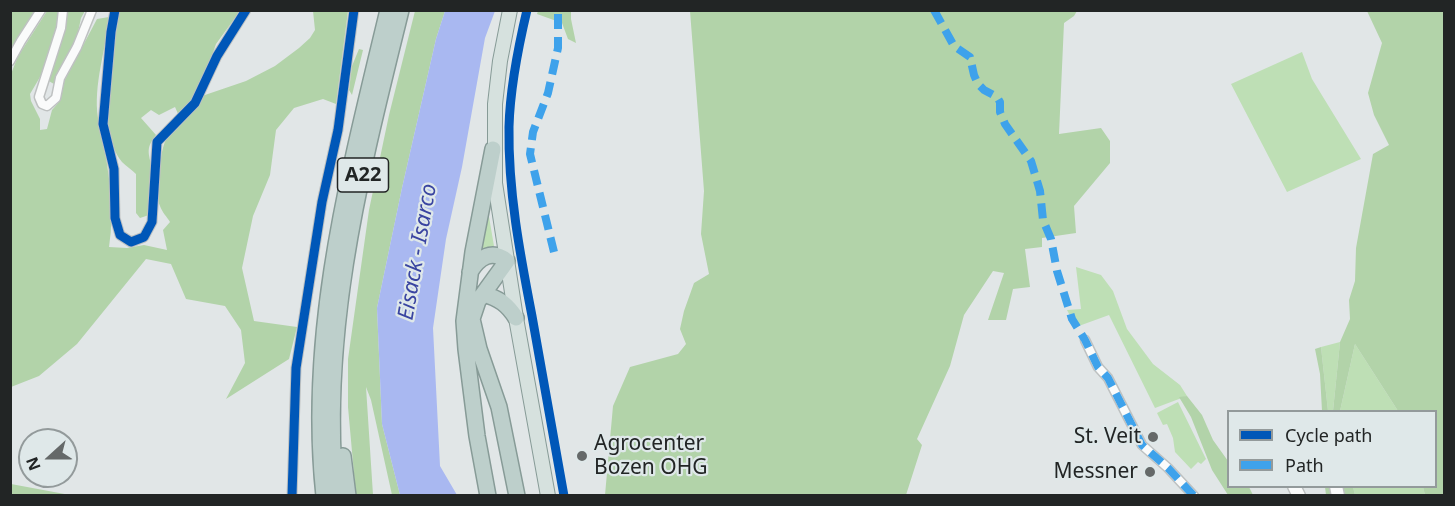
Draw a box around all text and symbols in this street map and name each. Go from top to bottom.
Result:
road number: A22 [338,158,388,192]
water label: Eisack - Isarco [393,182,443,322]
legend [1227,410,1437,488]
text: Cycle path [1285,423,1372,447]
place label: St. Veit [1074,424,1141,450]
north arrow [18,428,78,488]
marker: St. Veit [1146,430,1160,444]
place label: Agrocenter Bozen OHG [594,431,708,481]
marker: Agrocenter Bozen OHG [575,449,589,463]
text: Path [1285,453,1324,477]
text: N [20,454,46,474]
place label: Messner [1053,459,1138,485]
marker: Messner [1143,465,1157,479]

